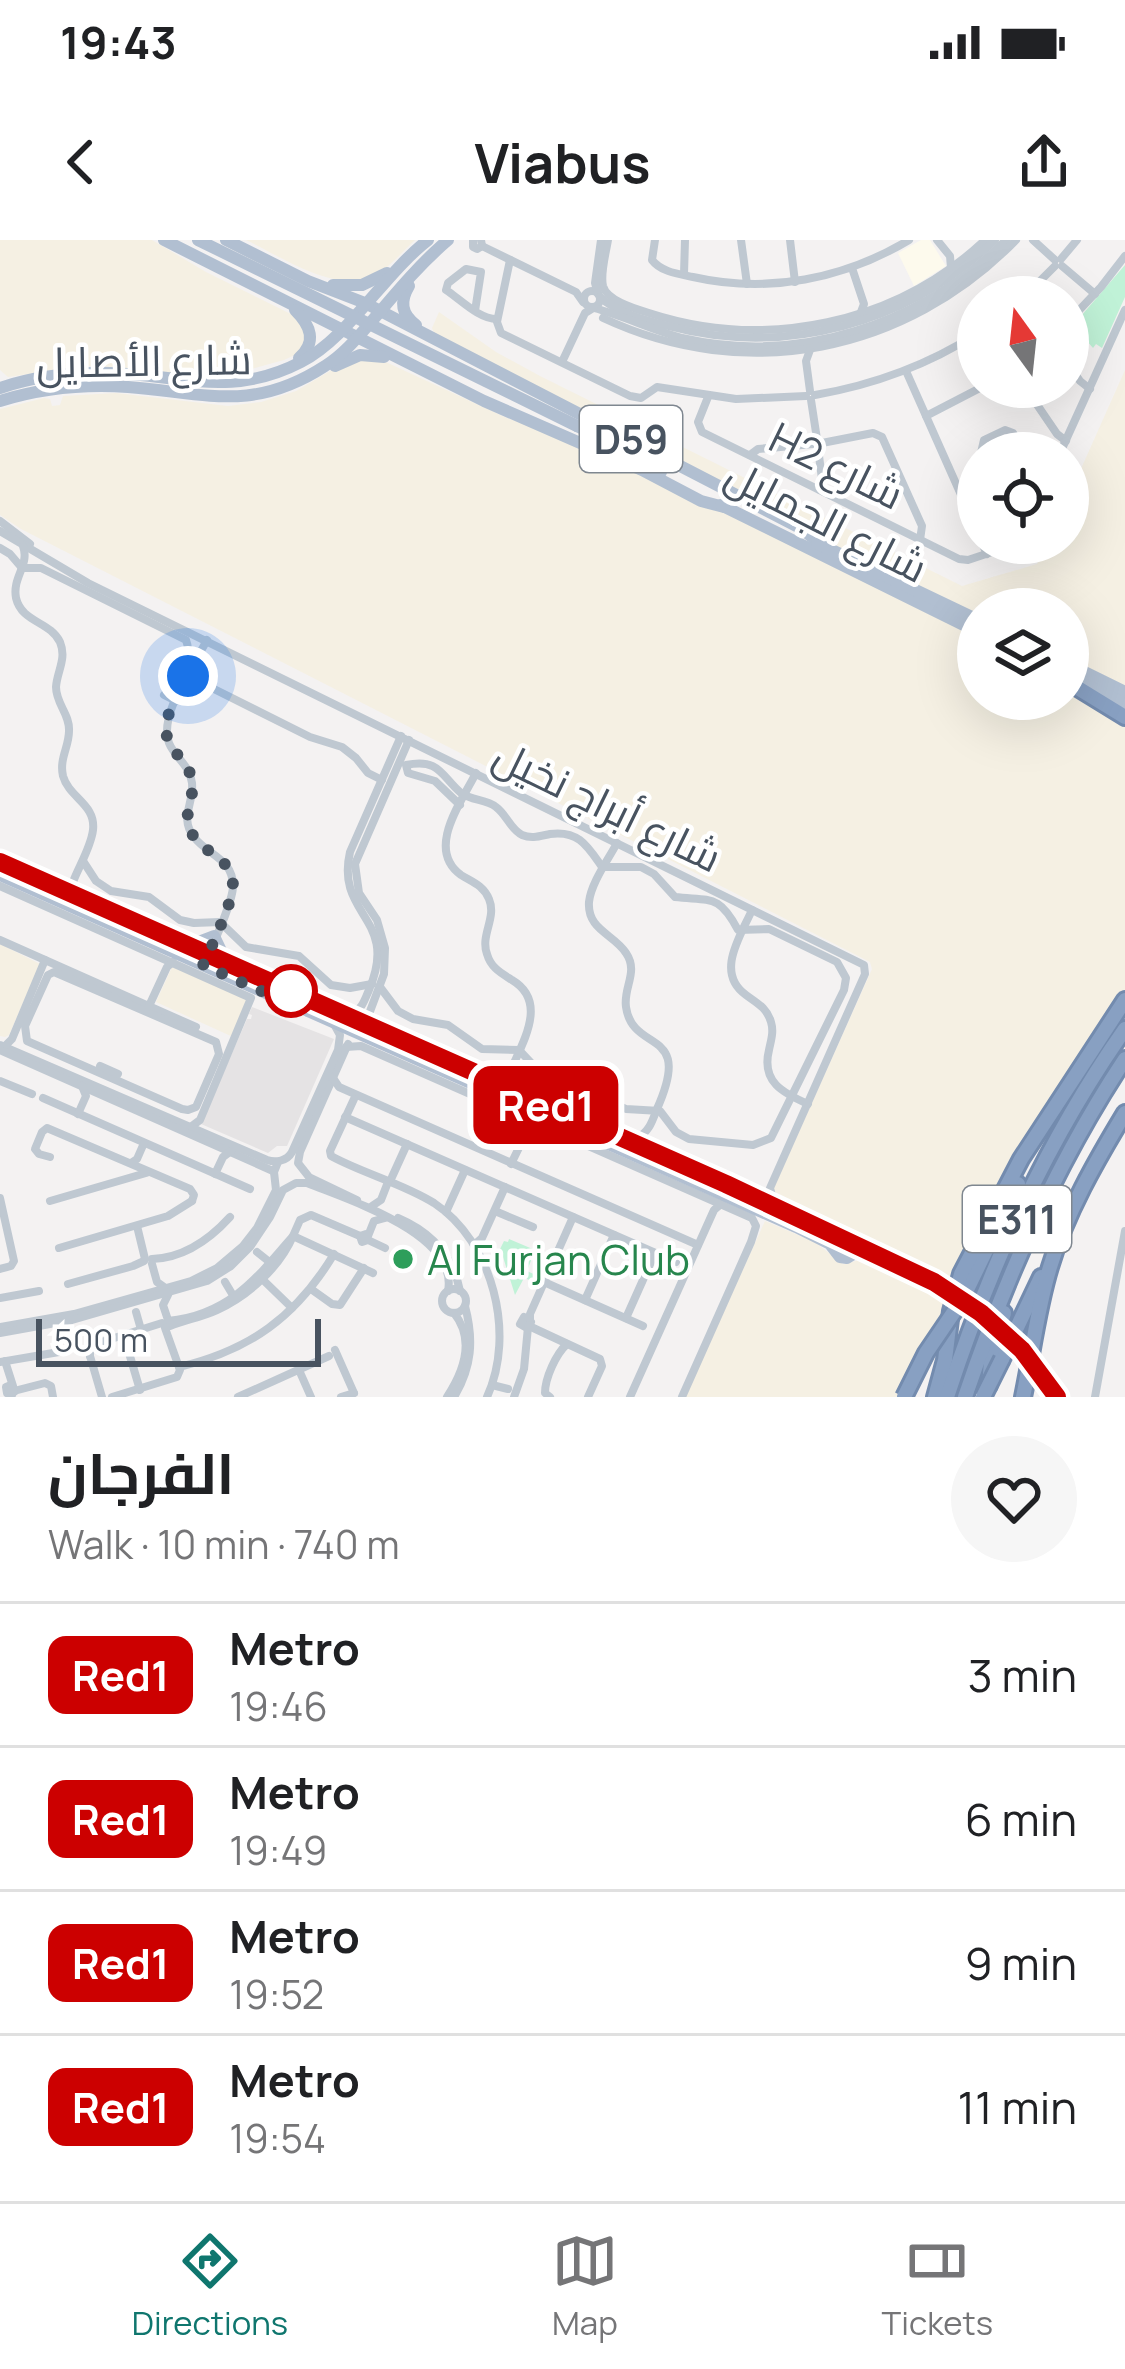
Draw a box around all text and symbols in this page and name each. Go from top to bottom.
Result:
text: 19:43 [60,11,177,73]
text: Viabus [474,125,651,199]
icon: back [48,129,114,195]
icon: share [1011,129,1077,195]
north arrow [957,276,1089,408]
map controls [957,276,1089,720]
street label: شارع الأصايل [36,329,252,391]
road number: D59 [580,406,682,472]
street label: H2 شارع [760,408,914,522]
button: locate [957,432,1089,564]
street label: شارع الجمايل [716,444,938,596]
button: layers [957,588,1089,720]
your location [158,646,218,706]
street label: شارع أبراج نخيل [484,725,732,885]
unlabelled marker [266,966,316,1016]
line badge: Red1 [462,1066,630,1144]
text: Red1 [497,1076,595,1134]
road number: E311 [963,1186,1071,1252]
place label: Al Furjan Club [427,1230,690,1288]
marker: Al Furjan Club [390,1246,416,1272]
scale bar [36,1313,321,1366]
text: 500 m [54,1317,148,1362]
text: الفرجان [48,1433,234,1511]
button: heart [951,1436,1077,1562]
text: Walk · 10 min · 740 m [48,1517,400,1571]
text: Metro [229,1617,360,1679]
text: 3 min [968,1644,1077,1706]
text: Red1 [72,1646,169,1704]
text: 19:46 [229,1679,328,1733]
text: Metro [229,1761,360,1823]
text: 6 min [965,1788,1077,1850]
text: Red1 [72,1790,169,1848]
text: 19:49 [229,1823,327,1877]
text: Metro [229,1905,360,1967]
text: 9 min [965,1932,1077,1994]
text: Red1 [72,1934,169,1992]
text: 19:52 [229,1967,324,2021]
text: Metro [229,2049,360,2111]
text: 11 min [958,2076,1077,2138]
text: Red1 [72,2078,169,2136]
text: 19:54 [229,2111,326,2165]
tab: Directions [132,2228,288,2345]
tab: Map [552,2228,618,2345]
tab: Tickets [882,2228,993,2345]

